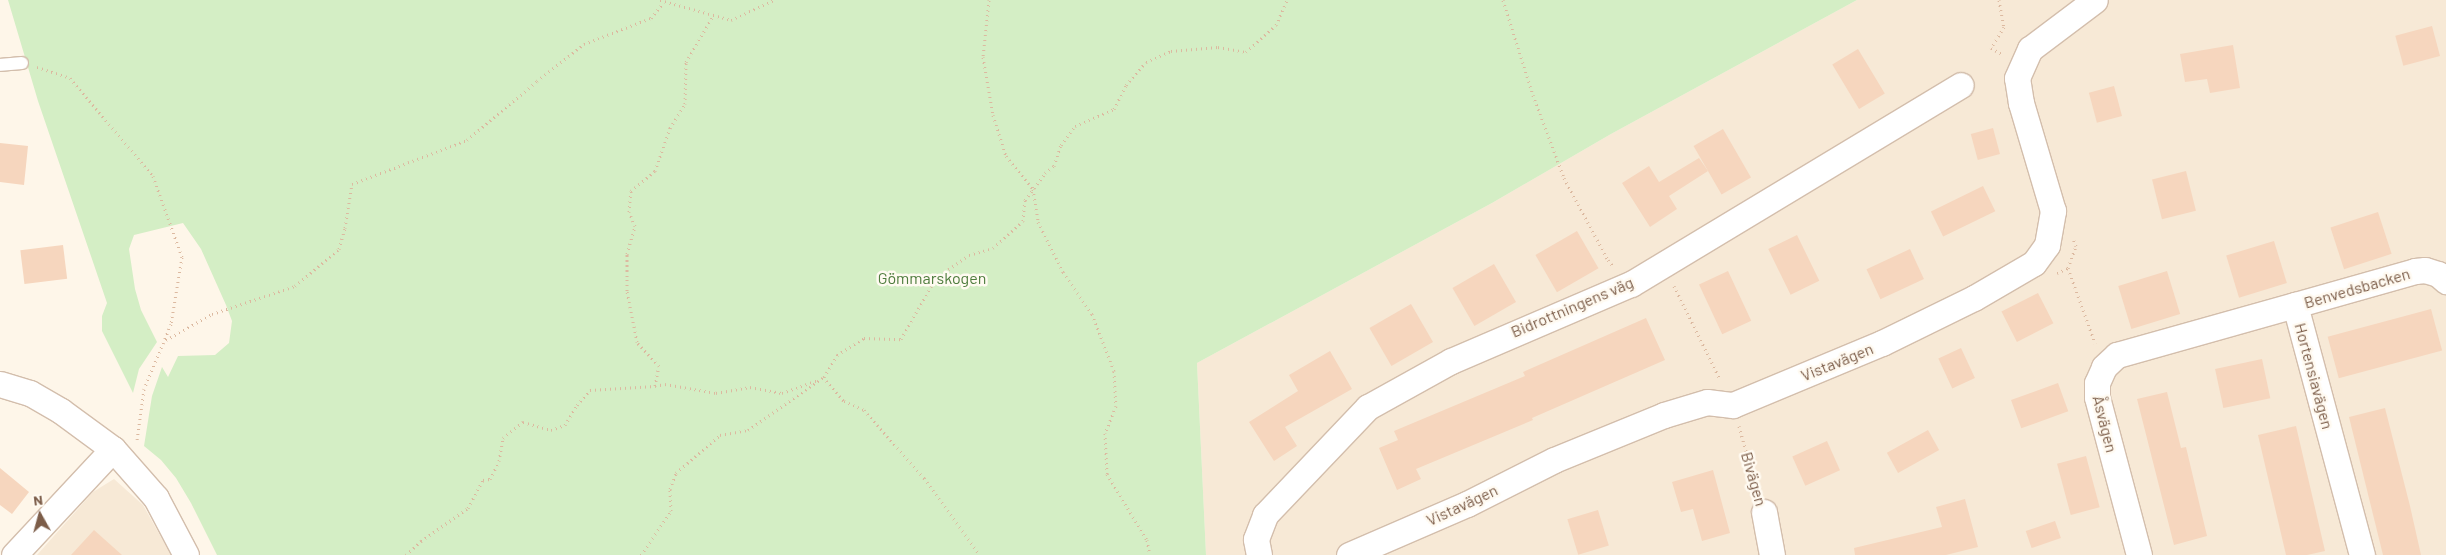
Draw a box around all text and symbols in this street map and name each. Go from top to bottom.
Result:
street label: Benvedsbacken [2302,264,2412,312]
park label: Gömmarskogen [878,268,986,288]
street label: Bidrottningens väg [1508,273,1636,341]
street label: Hortensiavägen [2291,321,2337,431]
street label: Vistavägen [1798,339,1876,385]
street label: Åsvägen [2089,393,2121,455]
street label: Bivägen [1737,450,1771,508]
street label: Vistavägen [1423,480,1501,530]
north arrow [15,490,65,540]
text: N [32,491,44,509]

